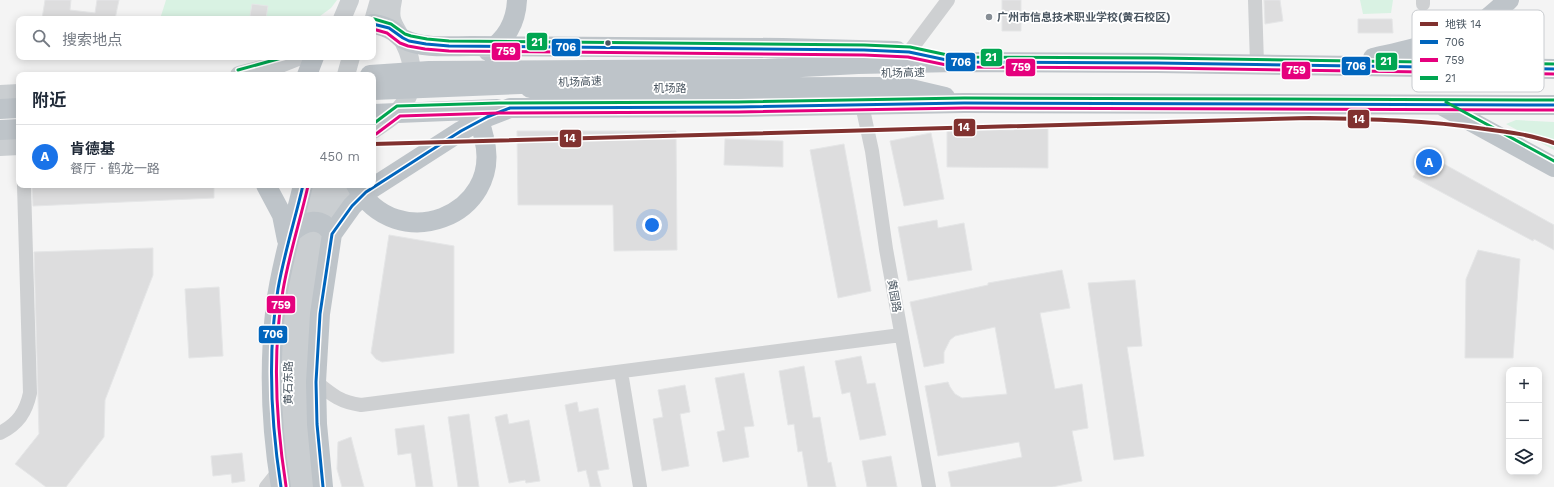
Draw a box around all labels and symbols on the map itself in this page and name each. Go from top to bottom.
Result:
legend [1412,10,1544,92]
place label: 广州市信息技术职业学校(黄石校区) [997,11,1171,24]
marker: 广州市信息技术职业学校(黄石校区) [984,12,994,22]
text: 地铁 14 [1445,18,1482,31]
line badge: 21 [526,32,548,51]
text: 21 [531,36,543,49]
text: 706 [1445,36,1465,49]
line badge: 706 [551,38,581,57]
unlabelled marker [603,38,613,48]
text: 706 [556,41,576,54]
line badge: 759 [491,42,521,61]
text: 759 [496,45,516,58]
line badge: 21 [980,48,1003,67]
text: 21 [985,51,997,64]
line badge: 706 [945,52,976,72]
line badge: 21 [1375,52,1398,71]
text: 759 [1445,54,1465,67]
text: 21 [1380,55,1392,68]
text: 706 [951,56,971,69]
line badge: 706 [1341,56,1371,76]
line badge: 759 [1005,58,1036,77]
text: 706 [1346,60,1366,73]
text: 759 [1011,61,1031,74]
line badge: 759 [1281,61,1311,80]
text: 759 [1286,64,1306,77]
street label: 机场高速 [881,66,925,80]
text: 21 [1445,72,1456,85]
street label: 机场高速 [558,75,602,89]
street label: 机场路 [654,82,687,95]
line badge: 14 [1347,109,1370,129]
text: 14 [1353,113,1365,126]
line badge: 14 [953,118,976,137]
text: 14 [958,121,970,134]
line badge: 14 [559,129,582,148]
text: 14 [564,132,576,145]
pin: A [1416,147,1442,177]
your location [642,215,662,235]
street label: 黄园路 [885,279,903,313]
line badge: 759 [266,295,296,314]
text: 759 [271,299,291,312]
line badge: 706 [258,325,288,344]
text: 706 [263,328,283,341]
street label: 黄石东路 [282,361,295,405]

